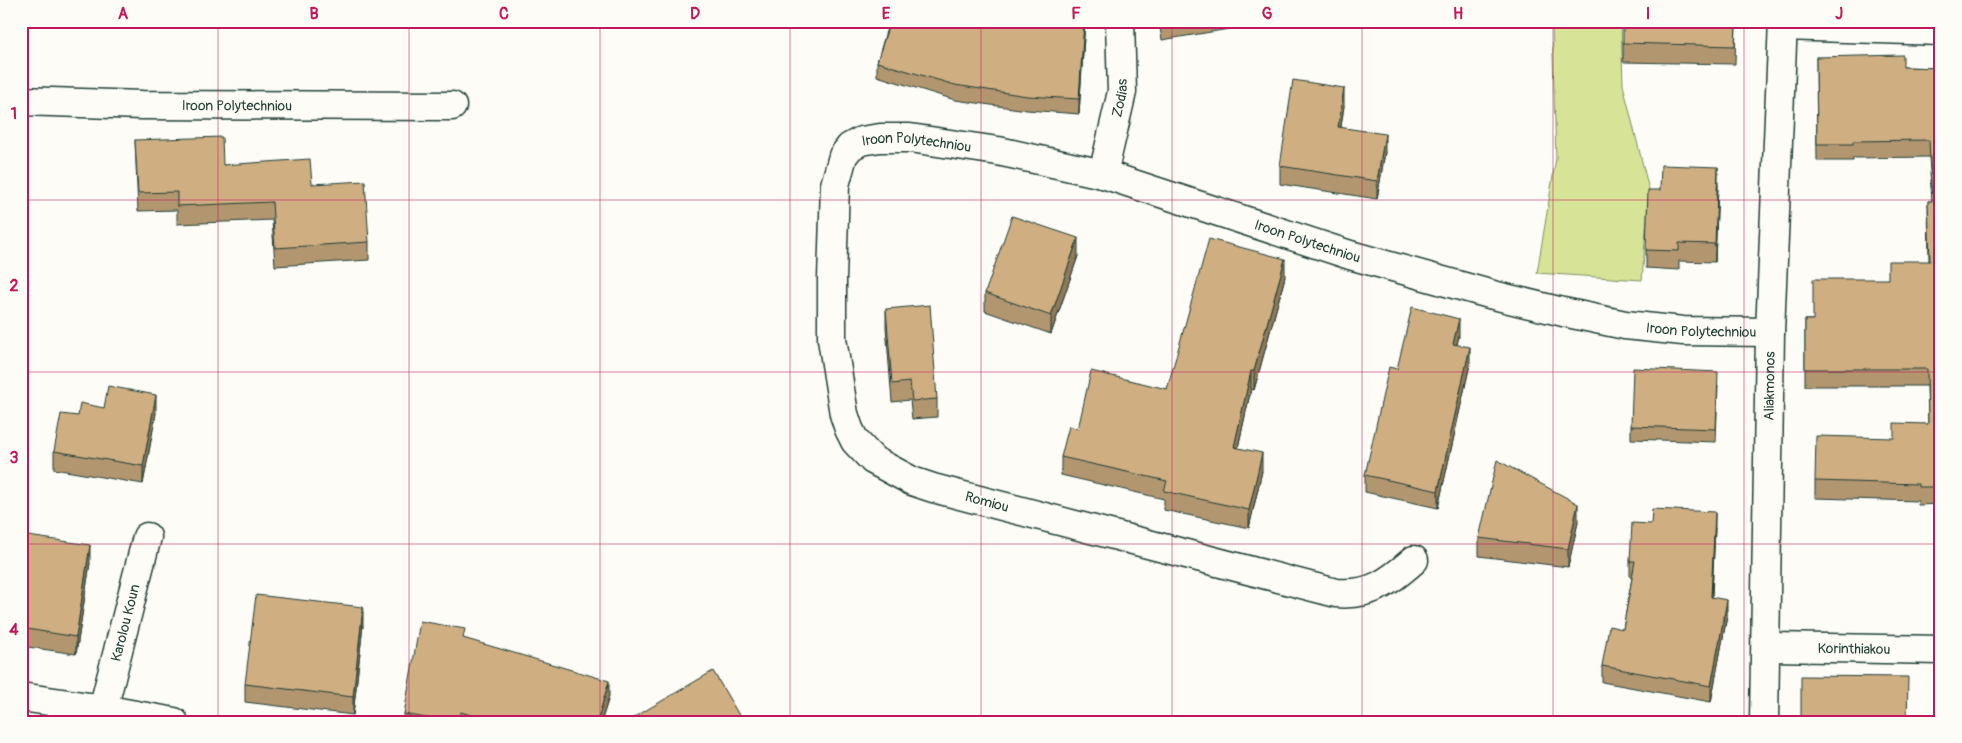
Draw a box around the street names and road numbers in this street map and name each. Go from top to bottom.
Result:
street label: Zodias [1108,78,1130,119]
street label: Iroon Polytechniou [182,97,292,114]
street label: Iroon Polytechniou [860,130,973,155]
street label: Iroon Polytechniou [1252,216,1362,266]
street label: Iroon Polytechniou [1645,319,1756,340]
street label: Aliakmonos [1760,351,1778,421]
street label: Romiou [963,488,1011,516]
street label: Karolou Koun [107,582,143,663]
street label: Korinthiakou [1817,639,1891,658]

